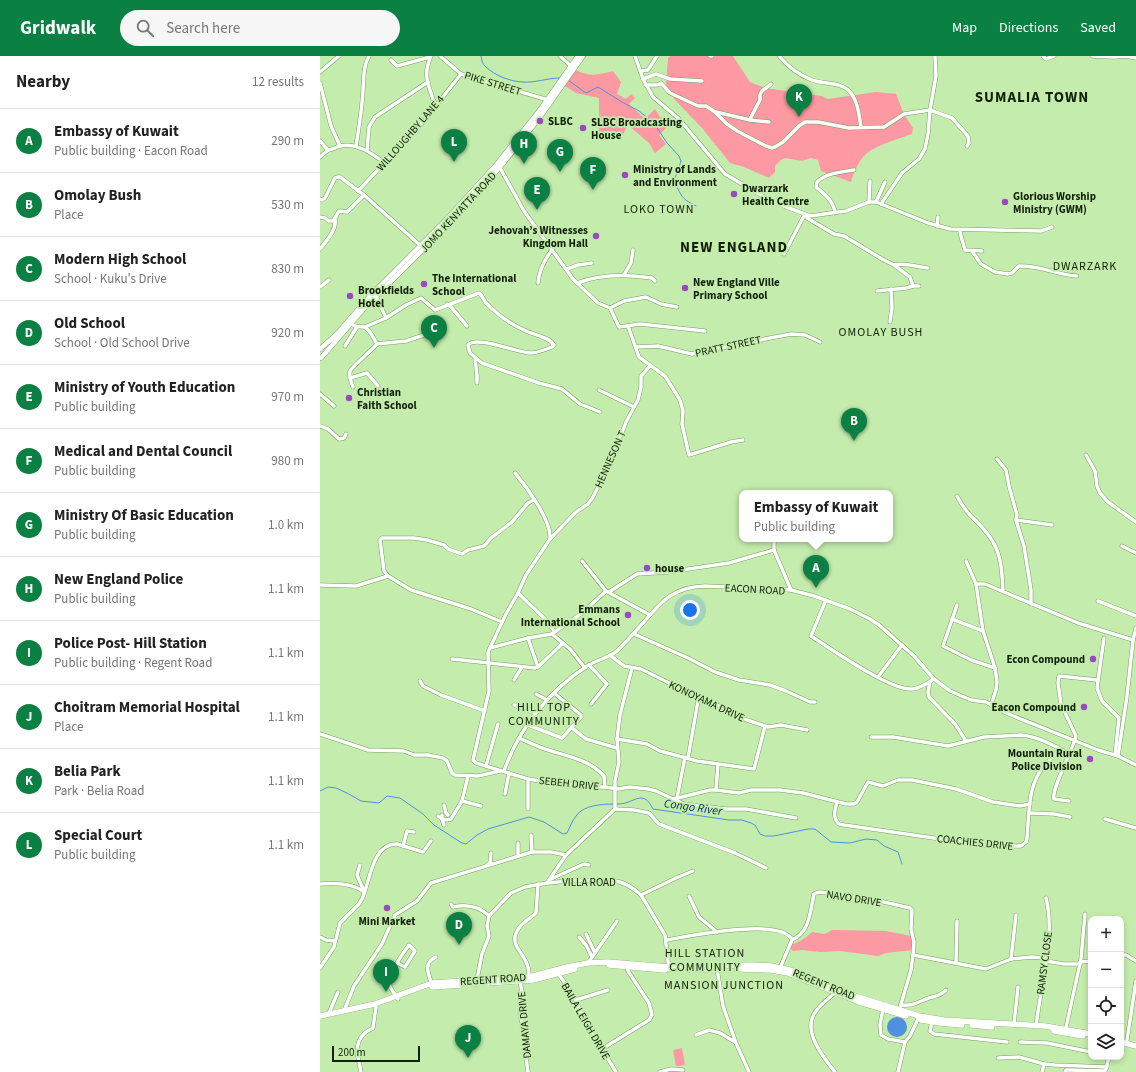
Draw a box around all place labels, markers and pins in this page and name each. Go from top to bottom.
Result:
pin: K [786,84,812,117]
place label: SLBC [548,114,573,129]
place label: SLBC Broadcasting House [591,115,682,143]
marker: SLBC [535,116,545,126]
marker: SLBC Broadcasting House [578,123,588,133]
pin: L [441,129,467,162]
pin: H [511,131,537,164]
pin: G [547,139,573,172]
pin: F [580,157,606,190]
place label: Ministry of Lands and Environment [633,162,718,190]
marker: Ministry of Lands and Environment [620,170,630,180]
pin: E [524,177,550,210]
place label: Dwarzark Health Centre [742,181,809,209]
marker: Dwarzark Health Centre [729,189,739,199]
place label: Glorious Worship Ministry (GWM) [1013,189,1096,217]
marker: Glorious Worship Ministry (GWM) [1000,197,1010,207]
place label: Jehovah’s Witnesses Kingdom Hall [488,223,589,251]
marker: Jehovah’s Witnesses Kingdom Hall [591,231,601,241]
place label: The International School [432,271,517,299]
place label: New England Ville Primary School [693,275,780,303]
marker: The International School [419,279,429,289]
place label: Brookfields Hotel [358,283,414,311]
marker: New England Ville Primary School [680,283,690,293]
marker: Brookfields Hotel [345,291,355,301]
pin: C [421,315,447,348]
place label: Christian Faith School [357,385,418,413]
marker: Christian Faith School [344,393,354,403]
pin: B [841,408,867,441]
pin: A [803,555,829,588]
place label: house [655,561,685,576]
marker: house [642,563,652,573]
place label: Emmans International School [521,602,621,630]
marker: Emmans International School [623,610,633,620]
place label: Econ Compound [1006,652,1085,667]
marker: Econ Compound [1088,654,1098,664]
place label: Eacon Compound [992,700,1076,715]
marker: Eacon Compound [1079,702,1089,712]
place label: Mountain Rural Police Division [1008,746,1083,774]
marker: Mountain Rural Police Division [1085,754,1095,764]
marker: Mini Market [382,903,392,913]
pin: D [446,912,472,945]
place label: Mini Market [358,914,416,929]
pin: I [373,959,399,992]
pin: J [455,1025,481,1058]

